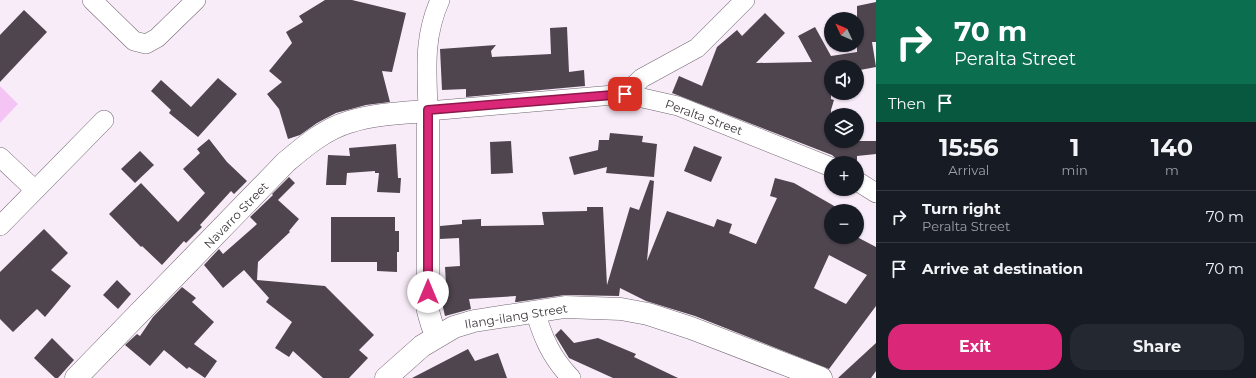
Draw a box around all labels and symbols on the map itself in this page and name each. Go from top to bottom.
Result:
north arrow [824,12,864,52]
pin [608,77,642,111]
street label: Peralta Street [663,96,745,138]
street label: Navarro Street [201,179,271,251]
position arrow [407,271,449,313]
street label: Ilang-ilang Street [463,300,569,332]

